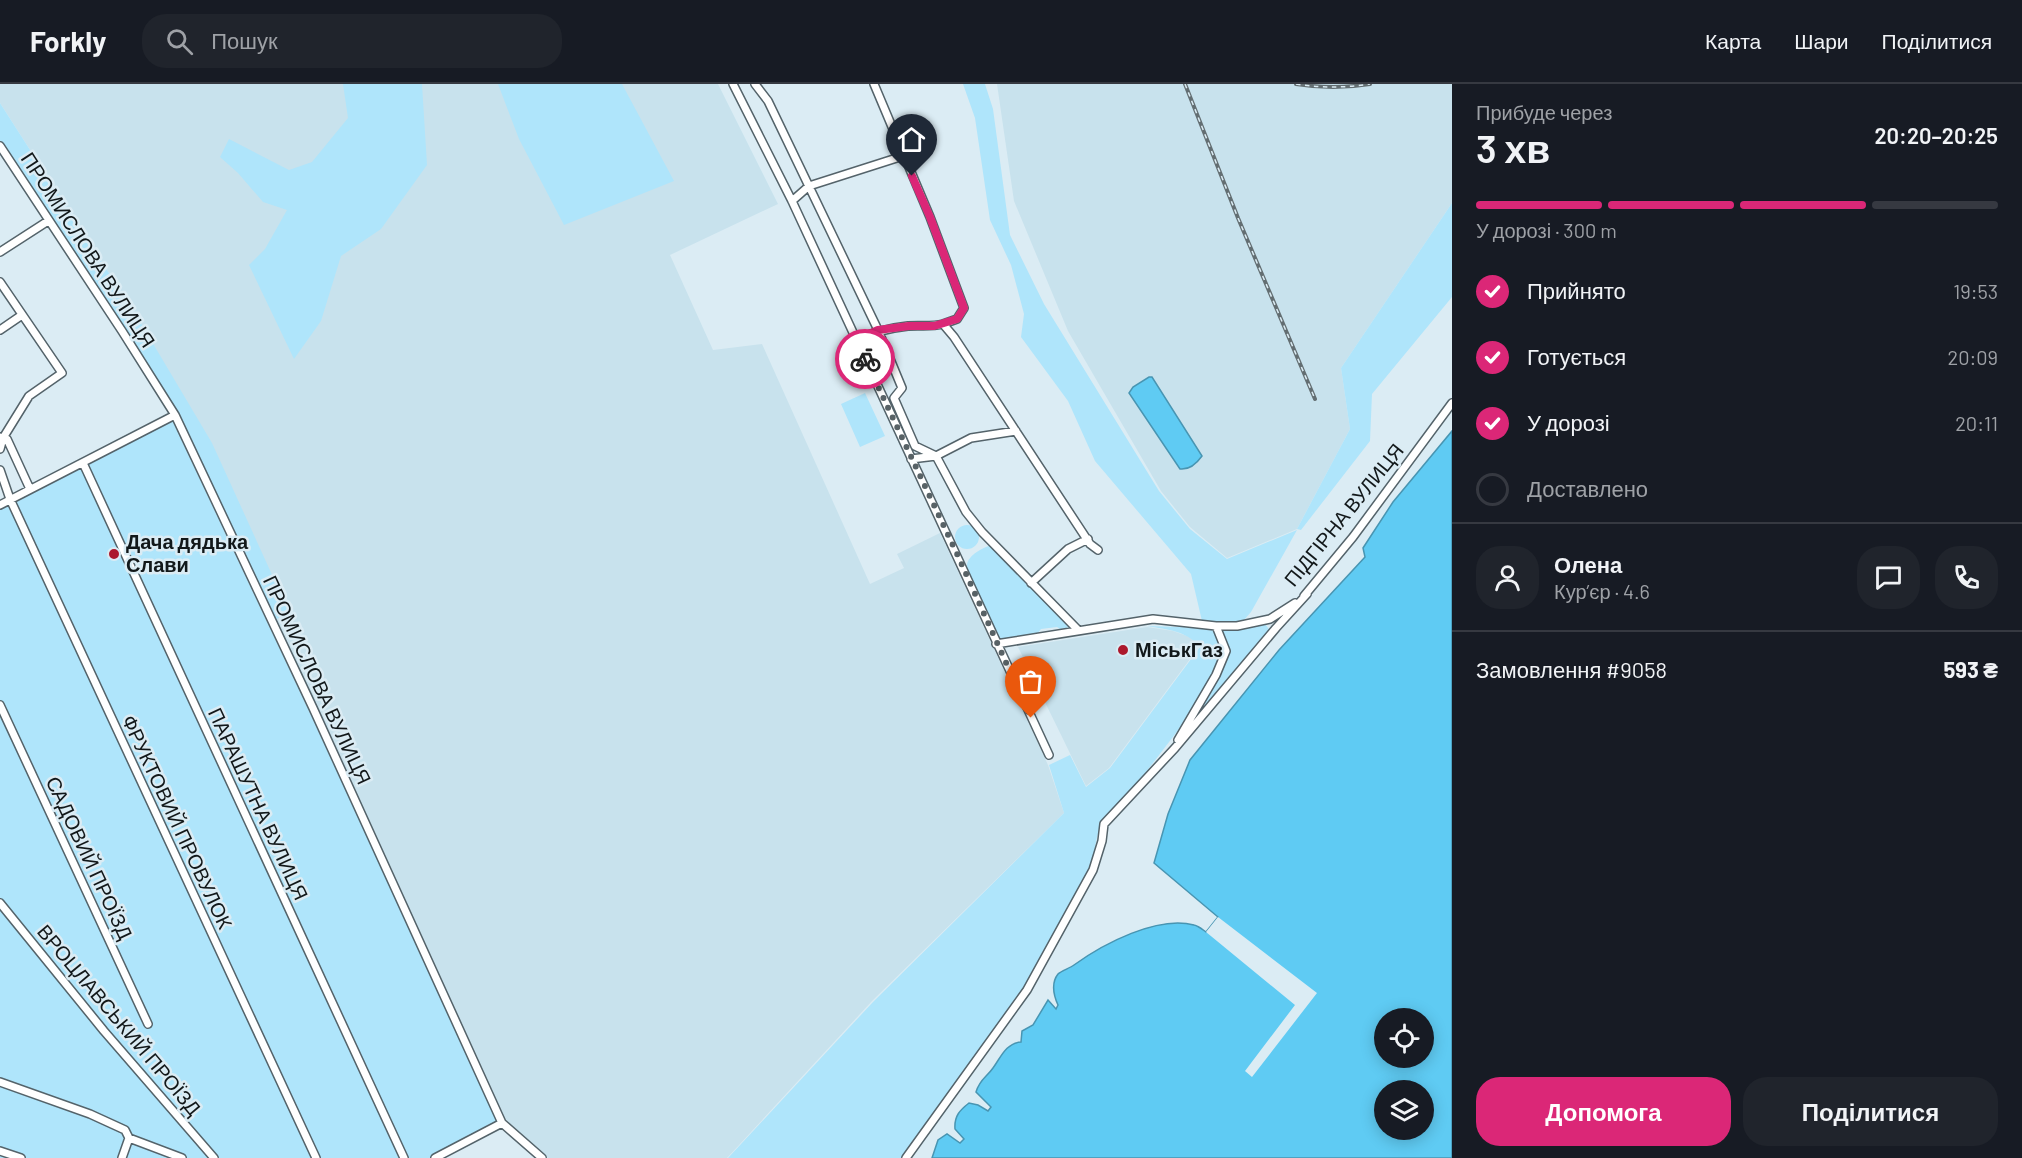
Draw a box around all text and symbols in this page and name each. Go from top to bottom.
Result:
search box [142,14,562,68]
text: Forkly [30,24,106,58]
icon: search [163,25,196,58]
text: Пошук [211,27,278,53]
text: Карта [1705,28,1761,53]
text: Шари [1794,28,1849,53]
text: Поділитися [1882,28,1992,53]
text: Прибуде через [1476,100,1612,124]
pin [886,114,937,176]
text: 20:20–20:25 [1874,122,1998,148]
icon: home [895,123,928,156]
text: 3 хв [1476,124,1550,171]
street label: ПРОМИСЛОВА ВУЛИЦЯ [17,147,161,352]
text: У дорозі · 300 m [1476,218,1617,242]
icon: check [1476,275,1509,308]
text: Прийнято [1527,277,1626,303]
text: 19:53 [1953,279,1998,303]
courier [835,329,895,389]
icon: check [1476,341,1509,374]
icon: bike [849,343,882,376]
text: Готується [1527,343,1626,369]
text: 20:09 [1947,345,1998,369]
icon: check [1476,407,1509,440]
text: У дорозі [1527,409,1610,435]
text: 20:11 [1955,411,1998,435]
street label: ПІДГІРНА ВУЛИЦЯ [1278,438,1408,590]
text: Доставлено [1527,475,1648,501]
place label: Дача дядька Слави [126,529,249,576]
button: person [1476,546,1539,609]
button: chat [1857,546,1920,609]
button: phone [1935,546,1998,609]
marker: Дача дядька Слави [107,547,121,561]
text: Олена [1554,551,1622,577]
street label: ПРОМИСЛОВА ВУЛИЦЯ [259,571,377,788]
text: Кур’єр · 4.6 [1554,579,1650,603]
place label: МіськГаз [1135,637,1223,661]
marker: МіськГаз [1116,643,1130,657]
pin [1005,656,1056,718]
text: Замовлення #9058 [1476,656,1667,682]
text: 593 ₴ [1944,656,1998,682]
icon: bag [1014,665,1047,698]
street label: ПАРАШУТНА ВУЛИЦЯ [204,704,314,904]
street label: ФРУКТОВИЙ ПРОВУЛОК [118,711,238,933]
street label: САДОВИЙ ПРОЇЗД [42,772,138,943]
street label: ВРОЦЛАВСЬКИЙ ПРОЇЗД [33,919,207,1120]
map controls [1374,1008,1434,1140]
button: locate [1374,1008,1434,1068]
button: Допомога [1476,1077,1731,1146]
button: Поділитися [1743,1077,1998,1146]
button: layers [1374,1080,1434,1140]

